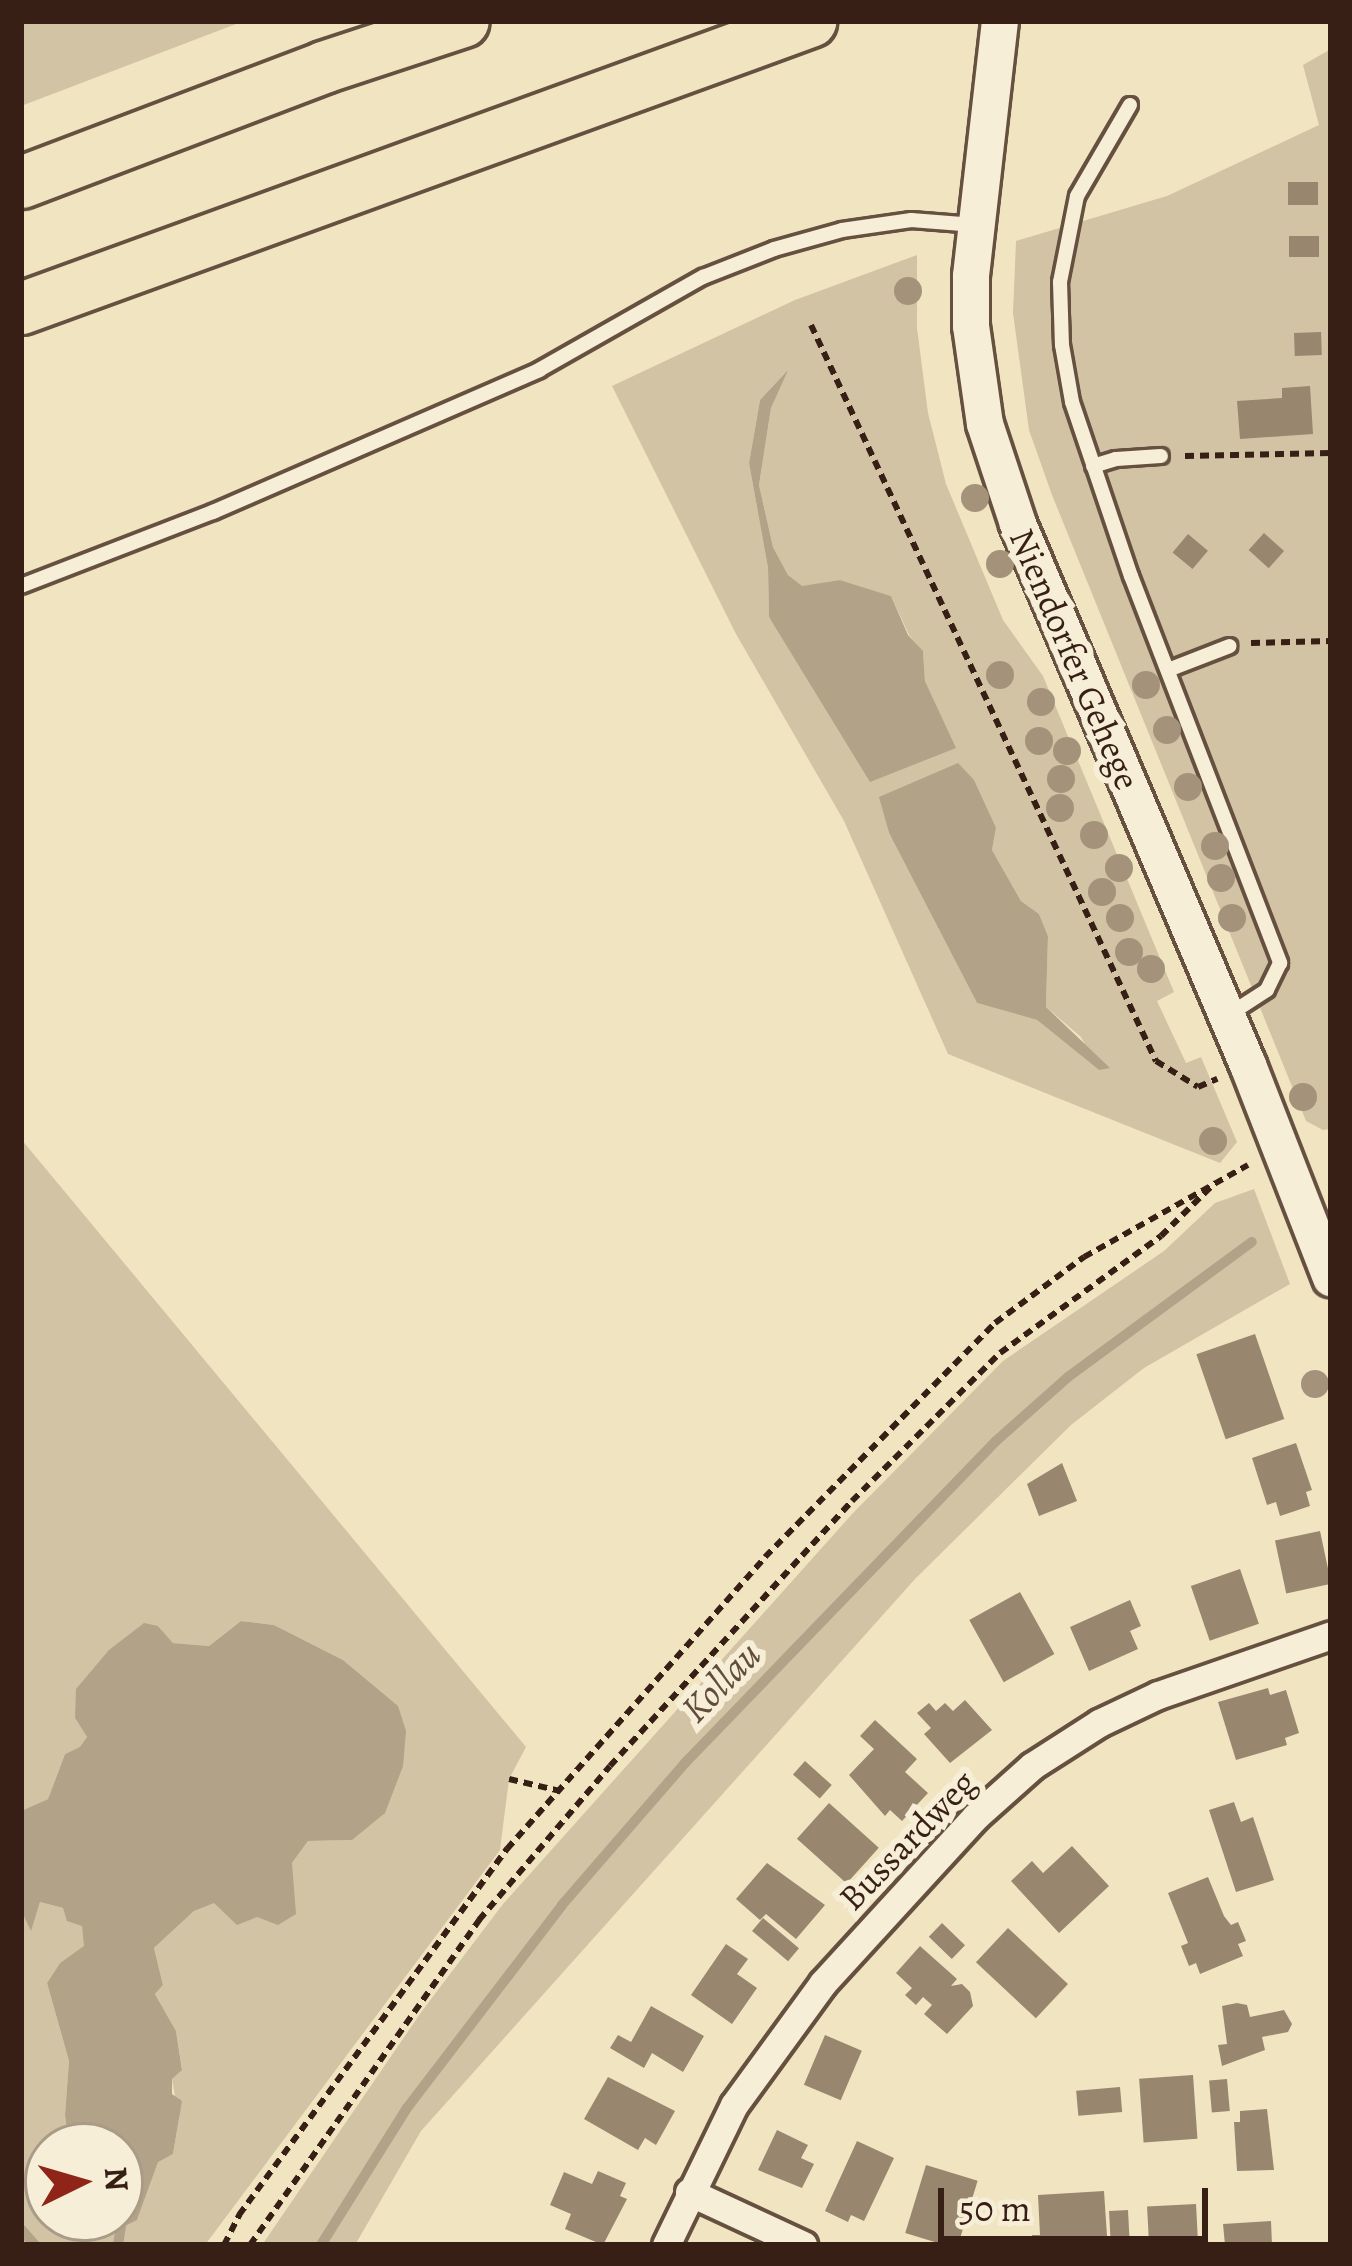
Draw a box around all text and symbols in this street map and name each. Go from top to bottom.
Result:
street label: Niendorfer Gehege [1001,522,1149,796]
water label: Kollau [671,1632,771,1732]
street label: Bussardweg [830,1761,984,1919]
north arrow [24,2122,144,2242]
scale bar [944,2164,1214,2238]
text: N [94,2165,141,2193]
text: 50 m [959,2184,1031,2233]

